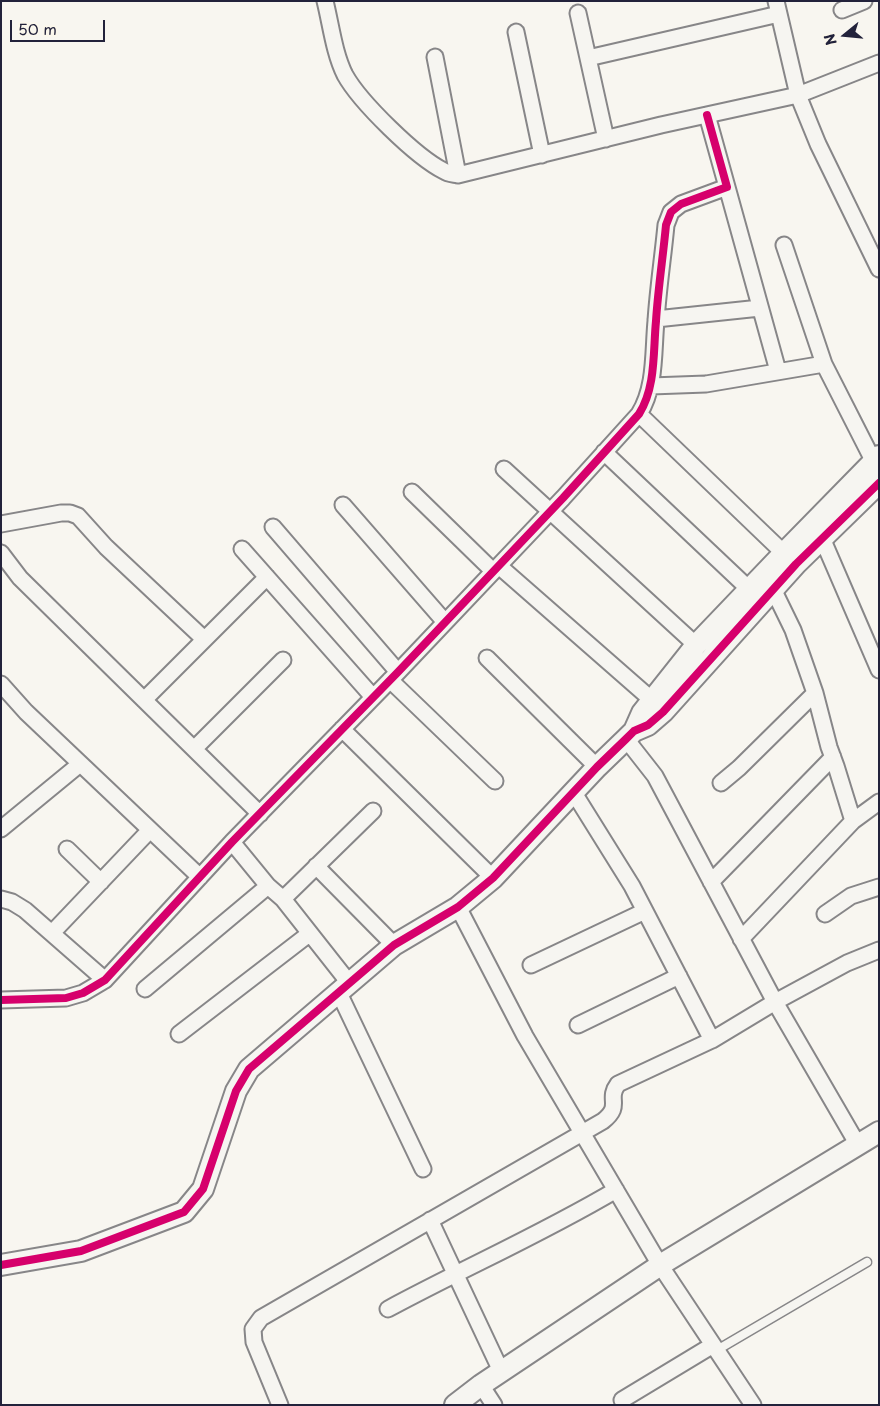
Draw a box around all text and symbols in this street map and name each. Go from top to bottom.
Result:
scale bar [12,10,108,42]
north arrow [820,10,870,60]
text: 50 m [18,17,57,40]
text: N [819,31,842,48]

